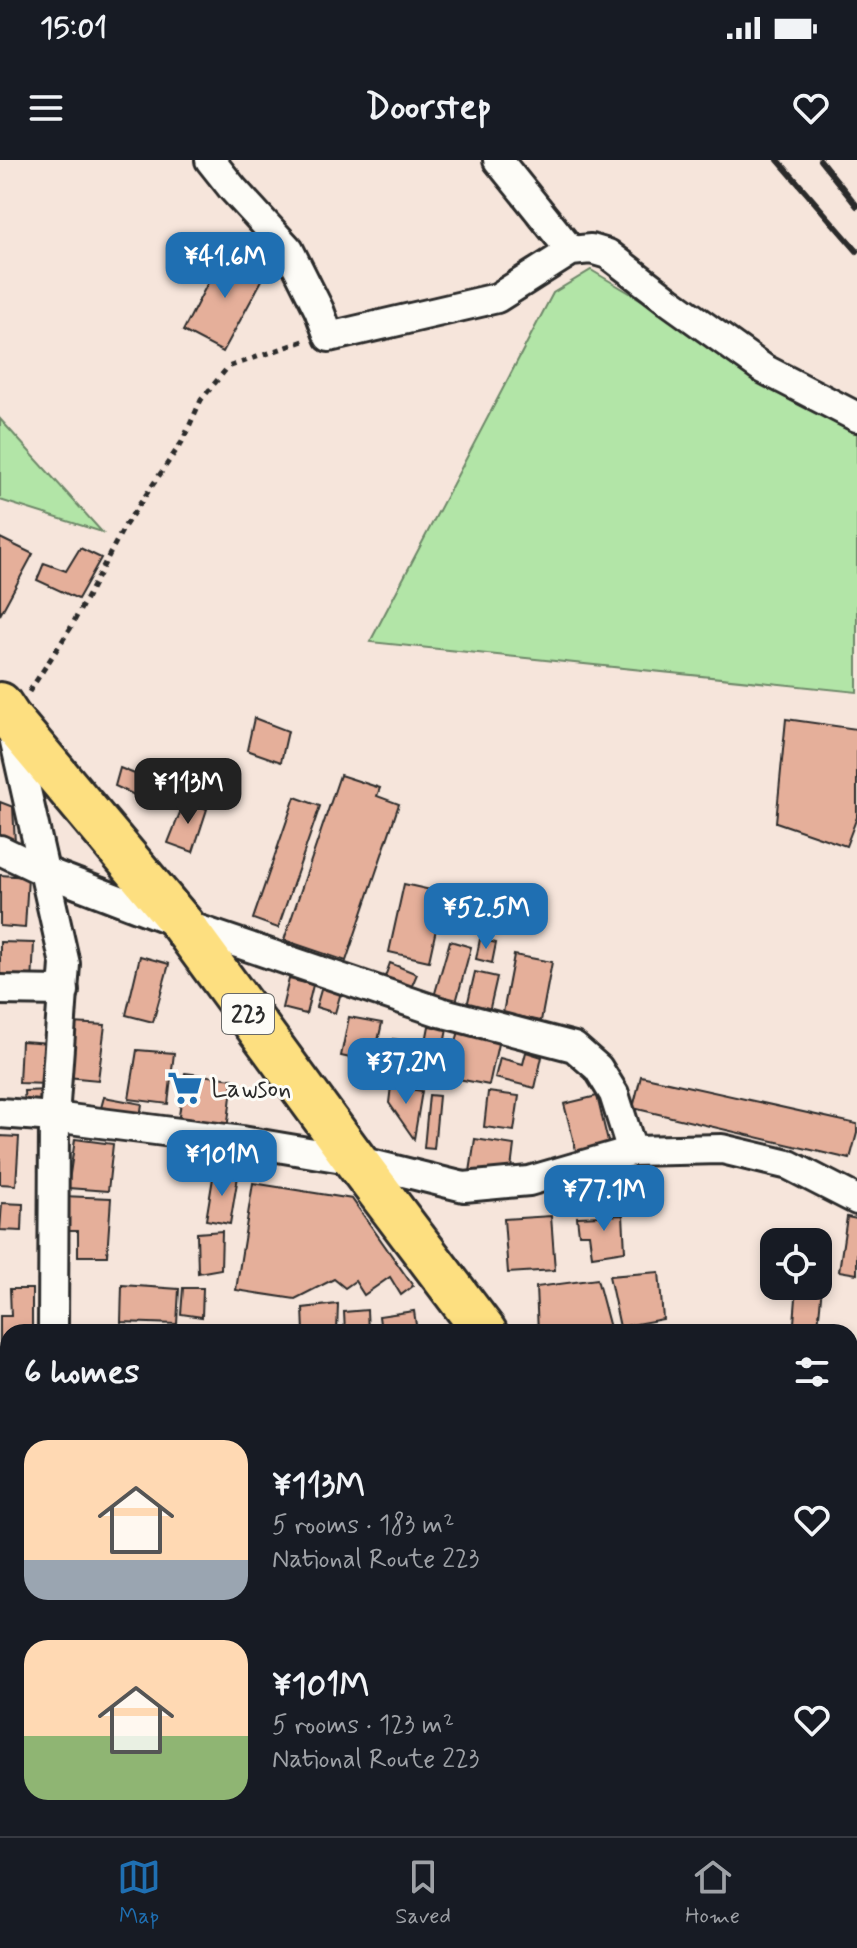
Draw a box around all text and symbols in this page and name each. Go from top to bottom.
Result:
text: 15:01 [40,9,107,48]
text: Doorstep [366,85,491,132]
icon: menu [24,86,68,130]
icon: heart [789,86,833,130]
pin: ¥41.6M [160,232,290,300]
text: ¥41.6M [184,241,266,275]
pin: ¥113M [132,758,244,826]
text: ¥113M [152,767,224,801]
pin: ¥52.5M [421,883,551,951]
text: ¥52.5M [442,892,530,926]
road number: 223 [222,994,274,1034]
pin: ¥37.2M [341,1038,471,1106]
text: ¥37.2M [366,1047,446,1081]
supermarket icon: Lawson [166,1069,204,1107]
place label: Lawson [211,1073,291,1107]
pin: ¥101M [166,1130,278,1198]
text: ¥101M [185,1139,259,1173]
pin: ¥77.1M [539,1165,669,1233]
text: ¥77.1M [562,1174,646,1208]
map controls [760,1228,832,1300]
button: locate [760,1228,832,1300]
text: 6 homes [24,1350,139,1395]
icon: filters [790,1350,834,1394]
text: ¥113M [272,1464,365,1509]
icon: home [88,1472,184,1568]
icon: heart [790,1498,834,1542]
text: 5 rooms · 183 m² [272,1509,455,1543]
text: National Route 223 [272,1543,479,1577]
text: ¥101M [272,1664,369,1709]
icon: home [88,1672,184,1768]
icon: heart [790,1698,834,1742]
text: 5 rooms · 123 m² [272,1709,454,1743]
text: National Route 223 [272,1743,479,1777]
tab: Map [117,1855,161,1931]
tab: Saved [395,1855,451,1931]
tab: Home [685,1855,740,1931]

